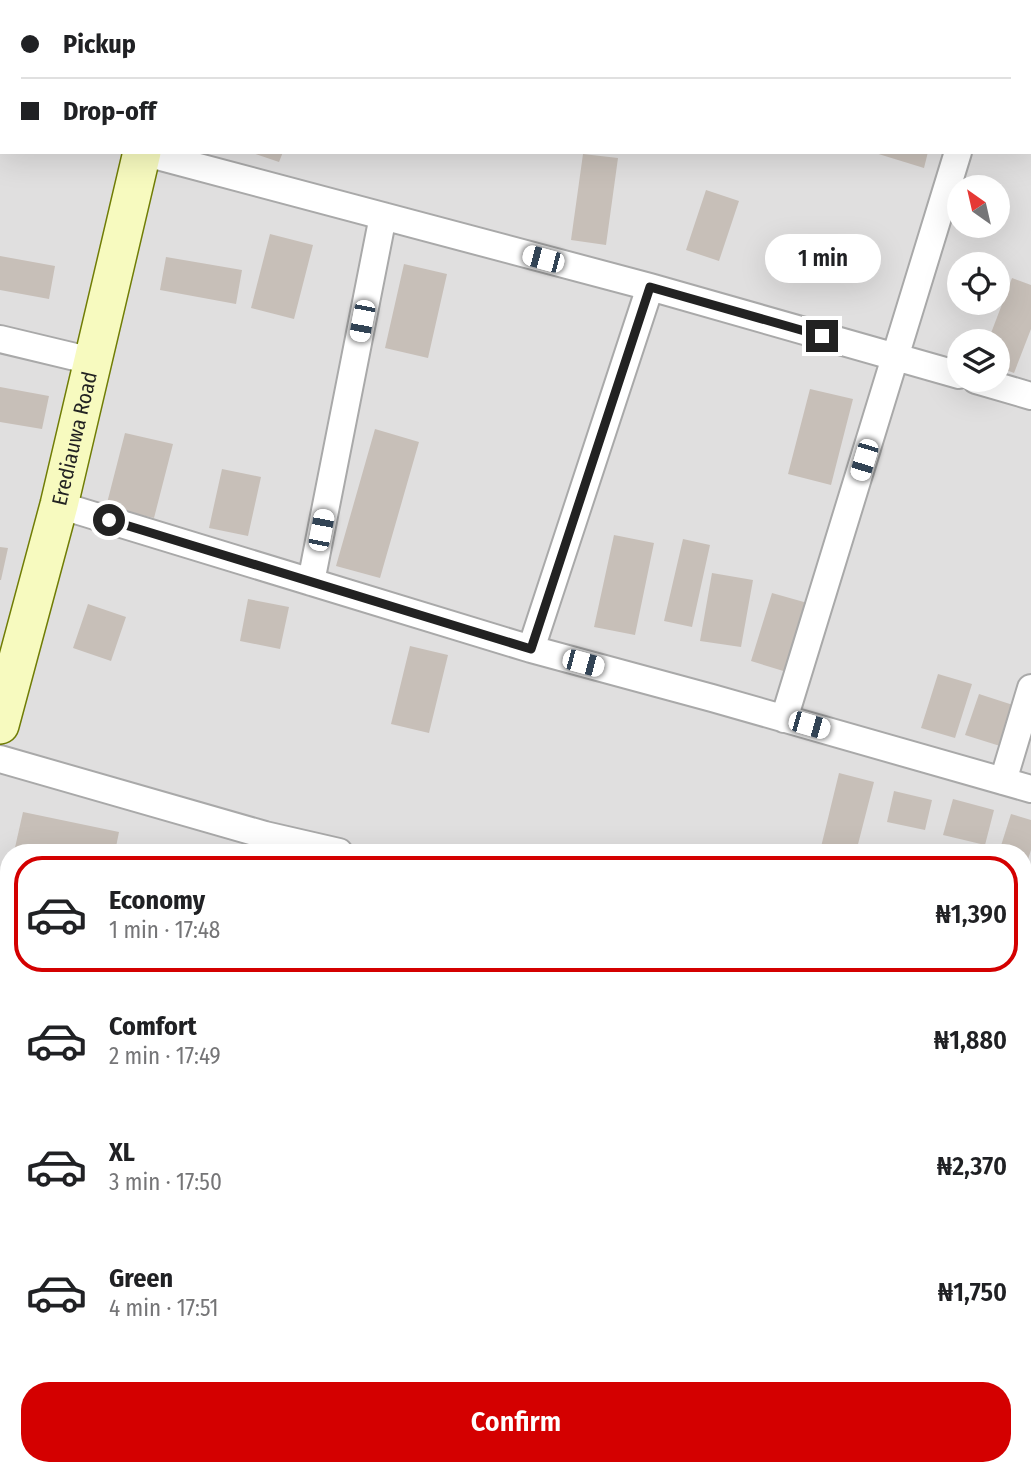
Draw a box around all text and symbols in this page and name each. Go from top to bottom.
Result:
text: Pickup [63,29,136,60]
text: Drop-off [63,96,156,127]
north arrow [947,175,1010,238]
map controls [947,175,1010,392]
callout: 1 min [764,234,880,284]
car [520,243,567,275]
text: 1 min [798,244,848,272]
button: locate [947,252,1010,315]
car [348,298,377,344]
route end [806,320,838,352]
button: layers [947,329,1010,392]
street label: Erediauwa Road [46,369,103,508]
car [848,437,881,483]
route start [93,504,125,536]
car [307,507,336,553]
car [560,647,607,679]
car [786,709,833,741]
icon: car [25,883,88,946]
text: Economy [109,885,205,916]
text: ₦1,390 [935,899,1007,930]
text: 1 min · 17:48 [109,916,220,944]
icon: car [25,1009,88,1072]
text: Comfort [109,1011,197,1042]
text: ₦1,880 [934,1025,1007,1056]
text: 2 min · 17:49 [109,1042,221,1070]
icon: car [25,1135,88,1198]
text: XL [109,1137,135,1168]
text: ₦2,370 [937,1151,1007,1182]
text: 3 min · 17:50 [109,1168,222,1196]
icon: car [25,1261,88,1324]
text: Green [109,1263,173,1294]
text: ₦1,750 [938,1277,1007,1308]
text: 4 min · 17:51 [109,1294,218,1322]
button: Confirm [21,1382,1011,1462]

